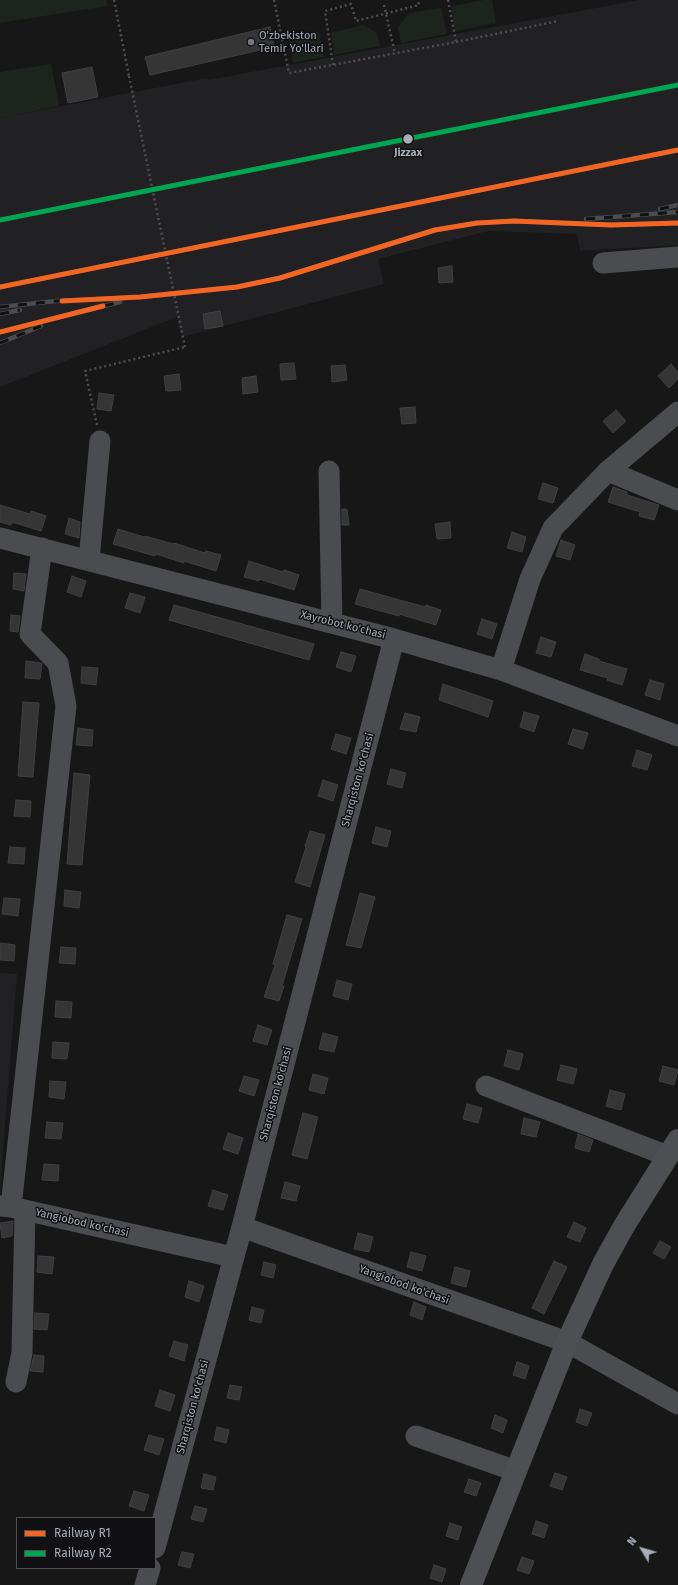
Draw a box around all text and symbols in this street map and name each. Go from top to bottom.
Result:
place label: O'zbekiston Temir Yo'llari [259,29,324,55]
marker: O'zbekiston Temir Yo'llari [246,37,256,47]
marker: Jizzax [401,132,415,146]
place label: Jizzax [394,146,422,160]
street label: Xayrobot ko'chasi [299,608,387,642]
street label: Sharqiston ko'chasi [339,732,377,828]
street label: Sharqiston ko'chasi [257,1046,295,1142]
street label: Yangiobod ko'chasi [34,1206,130,1240]
street label: Yangiobod ko'chasi [357,1263,451,1307]
street label: Sharqiston ko'chasi [174,1359,212,1455]
legend [16,1517,156,1569]
text: Railway R1 [54,1526,111,1540]
north arrow [622,1529,662,1569]
text: N [625,1534,640,1548]
text: Railway R2 [54,1546,112,1560]

